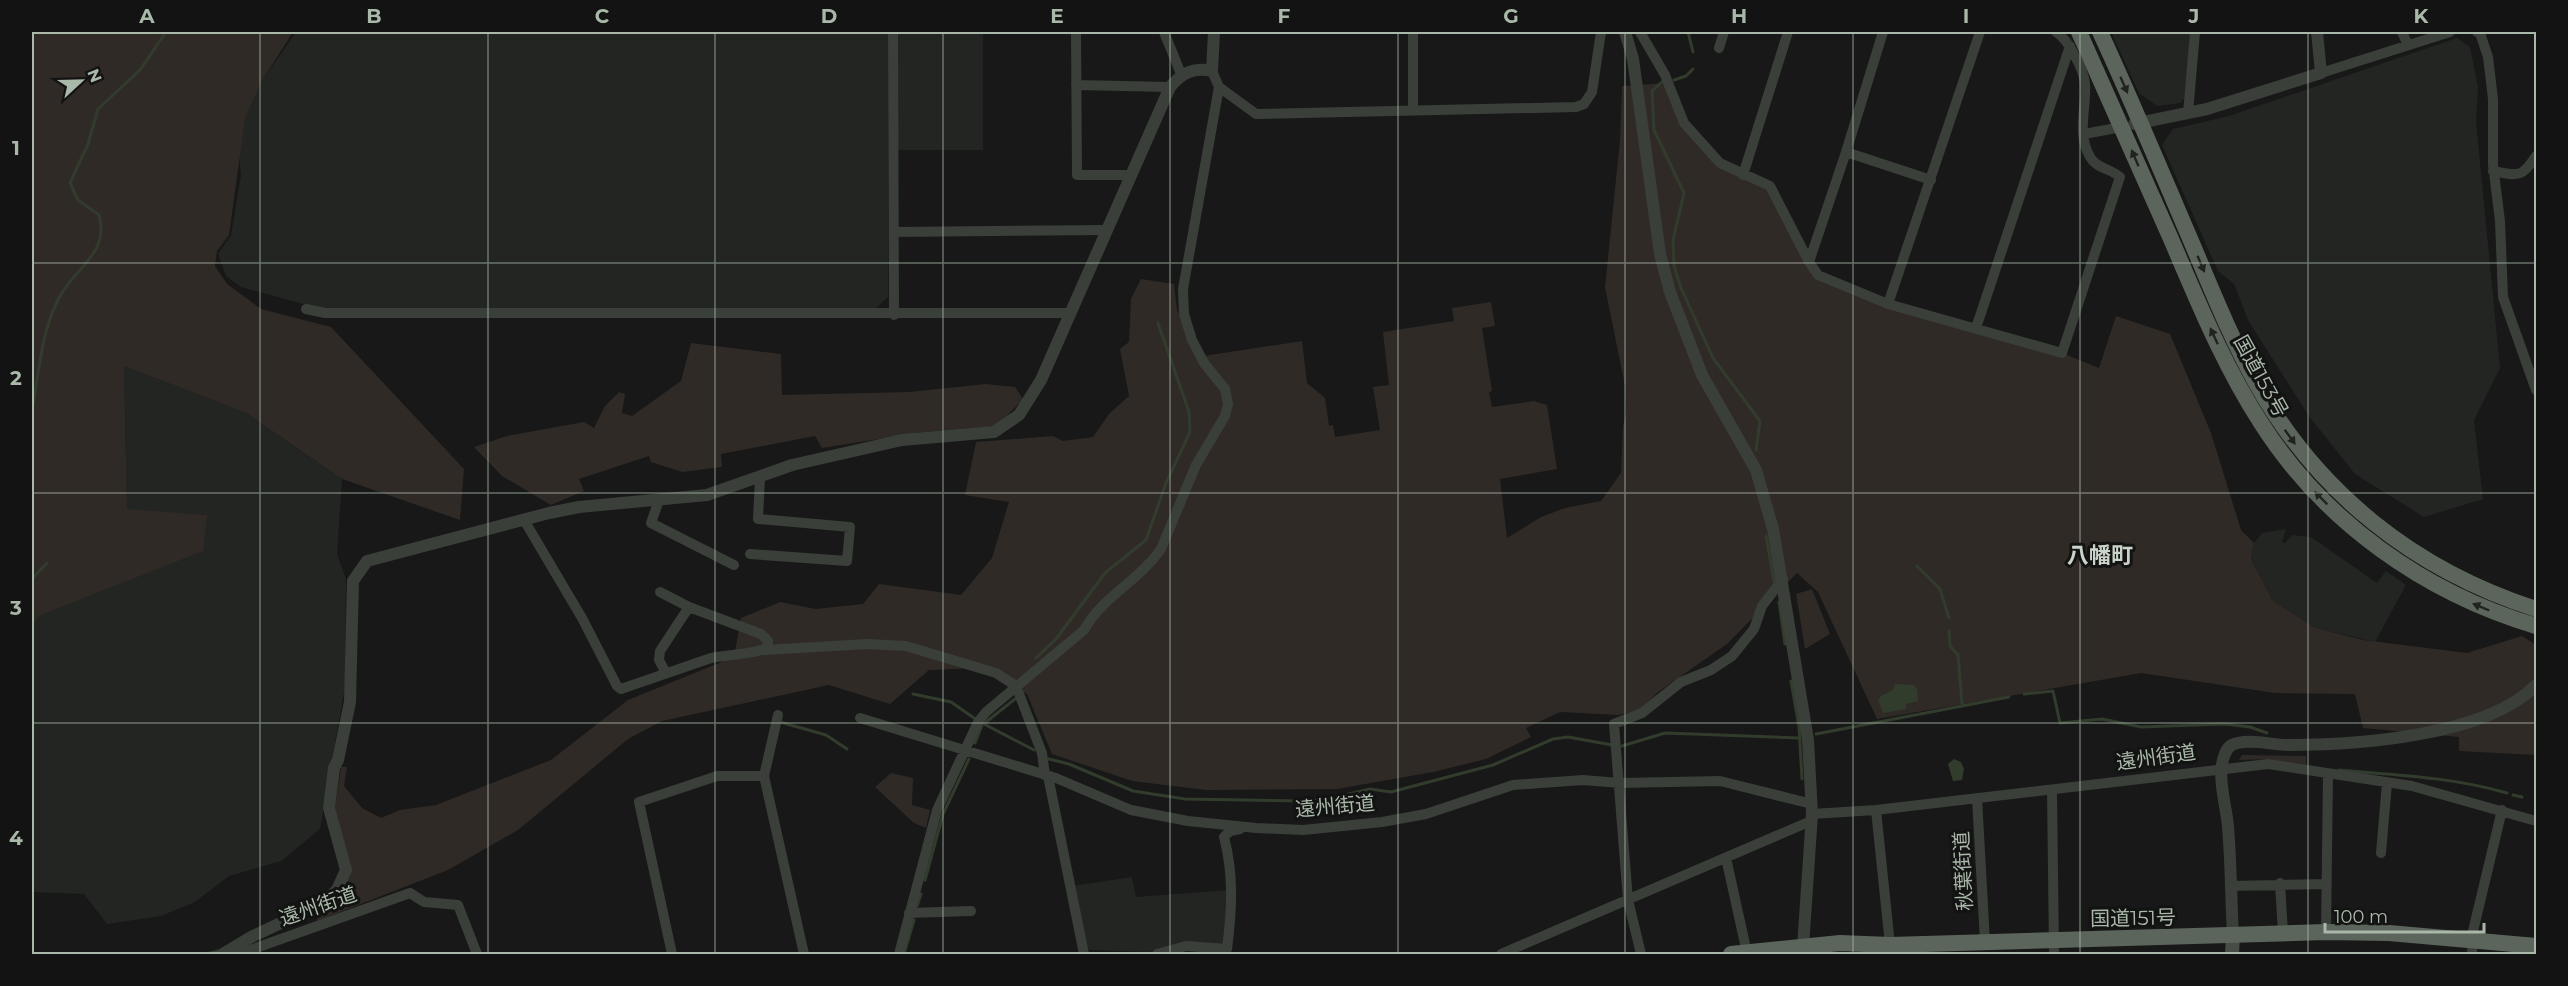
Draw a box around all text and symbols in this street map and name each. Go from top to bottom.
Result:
text: A [138,4,155,28]
text: B [366,4,382,28]
text: C [595,4,610,28]
text: D [821,4,837,28]
text: E [1050,4,1064,28]
text: F [1278,4,1291,28]
text: G [1503,4,1519,28]
text: H [1731,4,1747,28]
text: I [1963,4,1969,28]
text: J [2188,4,2199,28]
text: K [2414,4,2430,28]
north arrow [51,51,111,111]
text: N [83,66,106,85]
one-way arrow [2120,76,2129,93]
text: 1 [12,136,20,160]
one-way arrow [2131,149,2140,166]
one-way arrow [2197,255,2206,273]
one-way arrow [2210,328,2219,345]
street label: 国道153号 [2229,331,2293,421]
text: 2 [10,366,22,390]
one-way arrow [2284,428,2296,444]
one-way arrow [2315,491,2329,505]
district label: 八幡町 [2067,542,2133,569]
text: 3 [9,596,22,620]
one-way arrow [2472,602,2490,612]
street label: 遠州街道 [2115,740,2197,774]
street label: 遠州街道 [1294,791,1376,821]
text: 4 [9,826,23,850]
street label: 秋葉街道 [1949,830,1977,912]
street label: 遠州街道 [276,882,360,930]
scale bar [2325,896,2484,934]
street label: 国道151号 [2090,905,2176,931]
text: 100 m [2334,906,2388,928]

